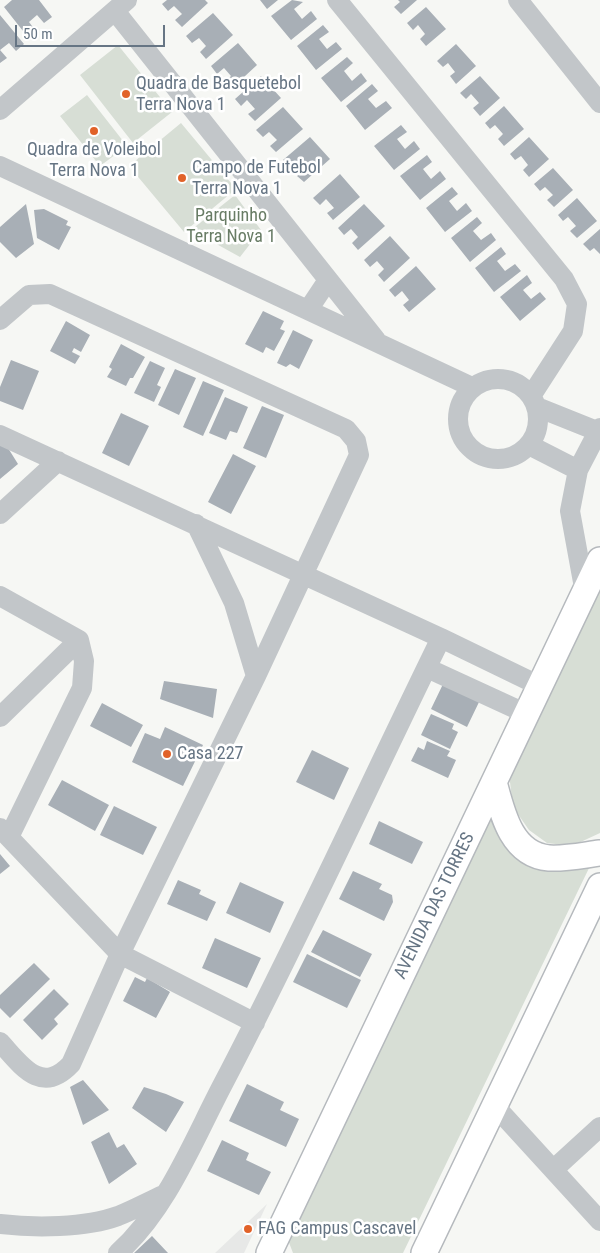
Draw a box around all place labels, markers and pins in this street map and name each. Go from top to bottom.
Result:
place label: Quadra de Basquetebol Terra Nova 1 [136,73,301,116]
marker: Quadra de Basquetebol Terra Nova 1 [120,88,132,100]
marker: Quadra de Voleibol Terra Nova 1 [88,125,100,137]
place label: Quadra de Voleibol Terra Nova 1 [27,139,161,182]
place label: Campo de Futebol Terra Nova 1 [192,157,321,200]
marker: Campo de Futebol Terra Nova 1 [176,172,188,184]
place label: Casa 227 [177,743,243,765]
marker: Casa 227 [161,748,173,760]
place label: FAG Campus Cascavel [258,1218,417,1240]
marker: FAG Campus Cascavel [242,1223,254,1235]

